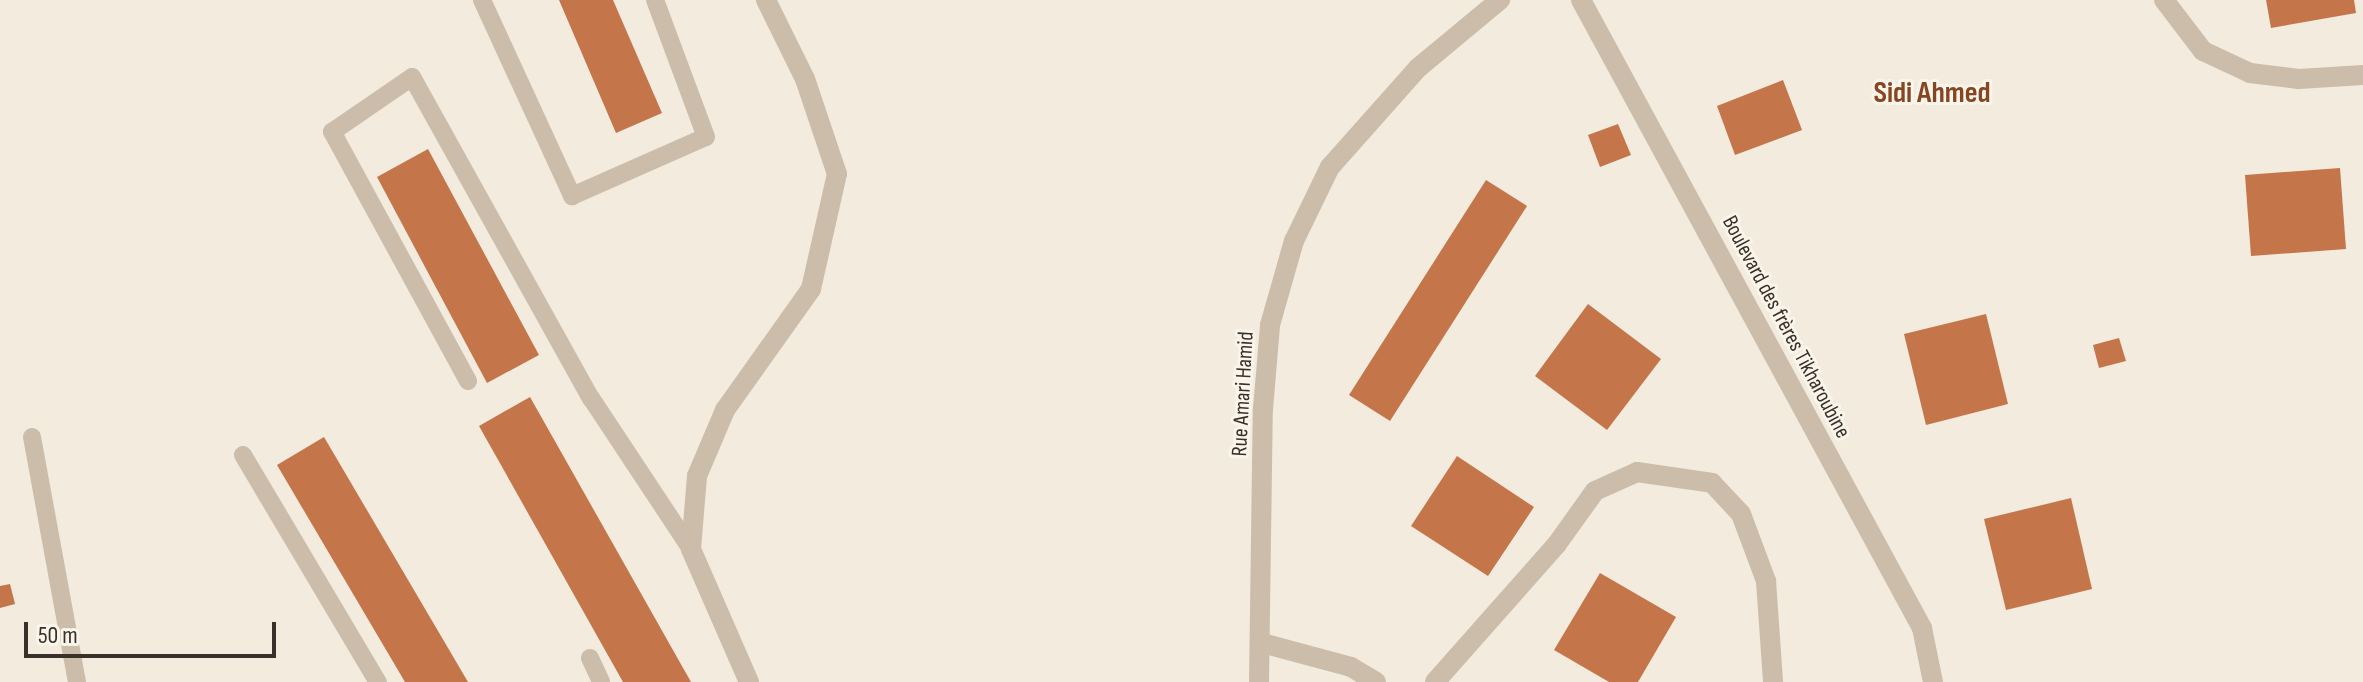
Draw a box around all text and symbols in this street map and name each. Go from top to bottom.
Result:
district label: Sidi Ahmed [1873,75,1991,111]
street label: Boulevard des frères Tikharoubine [1716,211,1856,443]
street label: Rue Amari Hamid [1227,331,1259,457]
scale bar [28,606,280,656]
text: 50 m [38,621,78,650]

